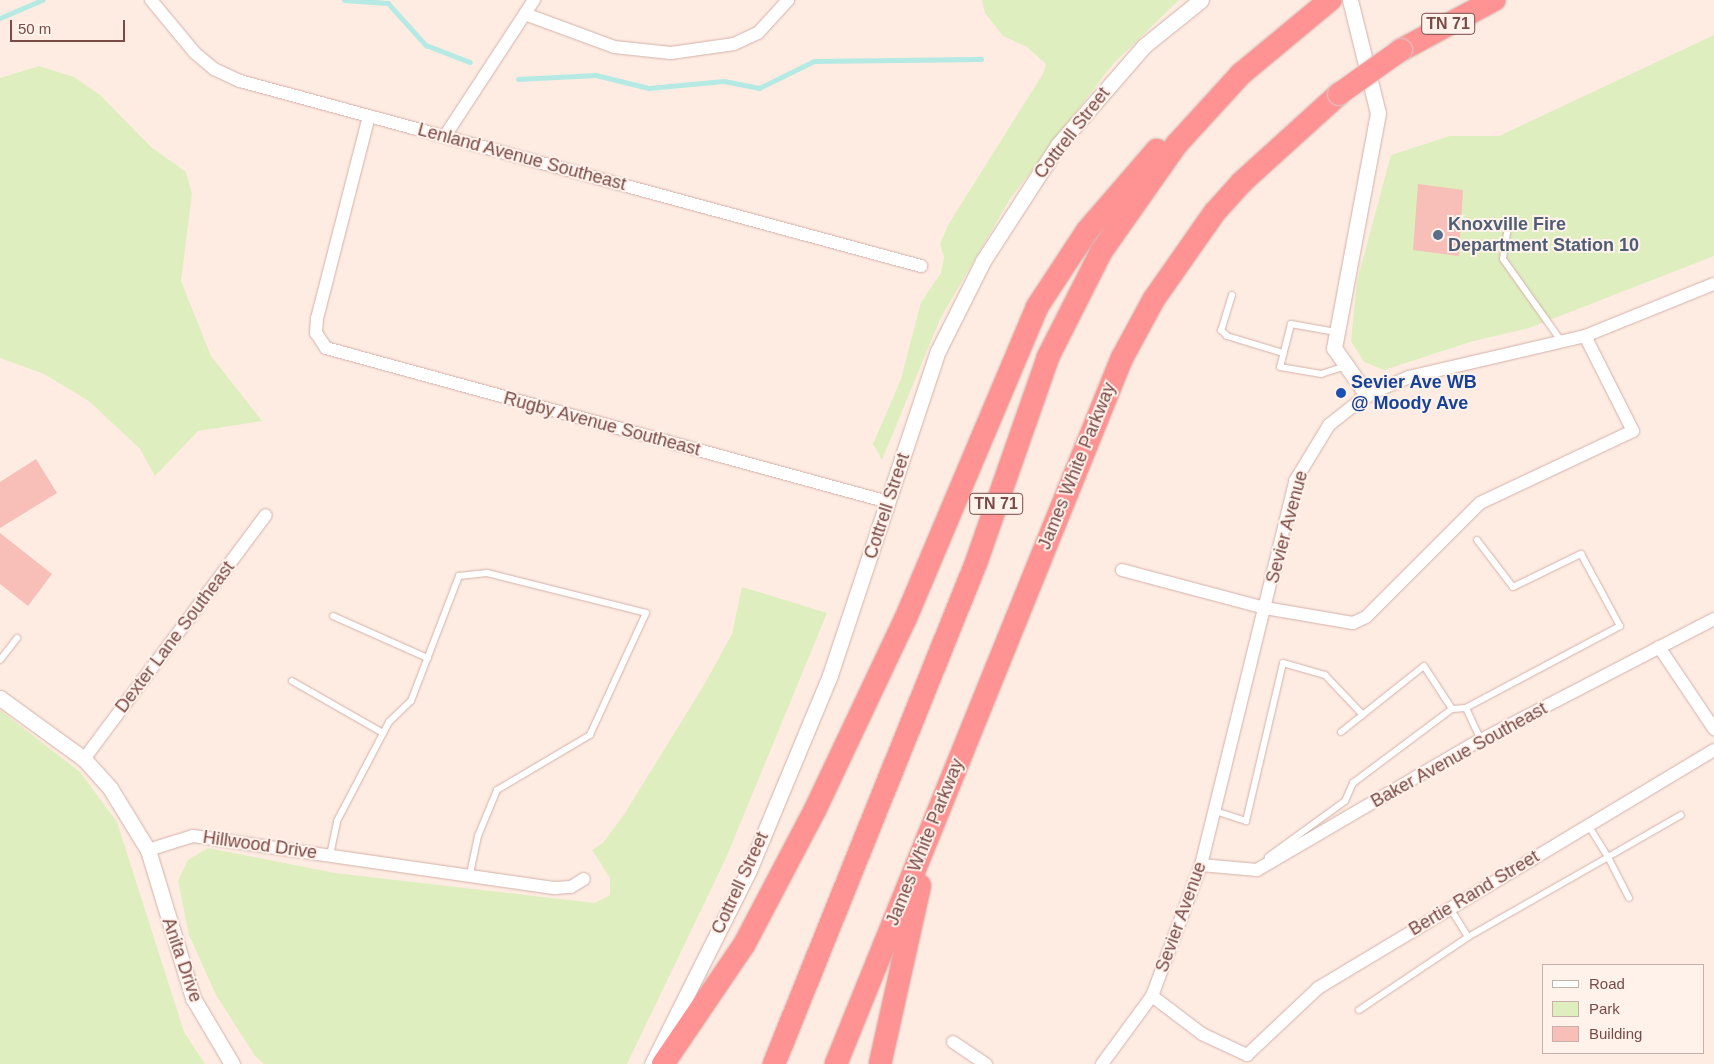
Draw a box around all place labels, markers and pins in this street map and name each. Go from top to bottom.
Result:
place label: Knoxville Fire Department Station 10 [1448,214,1639,256]
marker: Knoxville Fire Department Station 10 [1432,229,1444,241]
place label: Sevier Ave WB @ Moody Ave [1351,372,1477,414]
marker: Sevier Ave WB @ Moody Ave [1335,387,1347,399]

